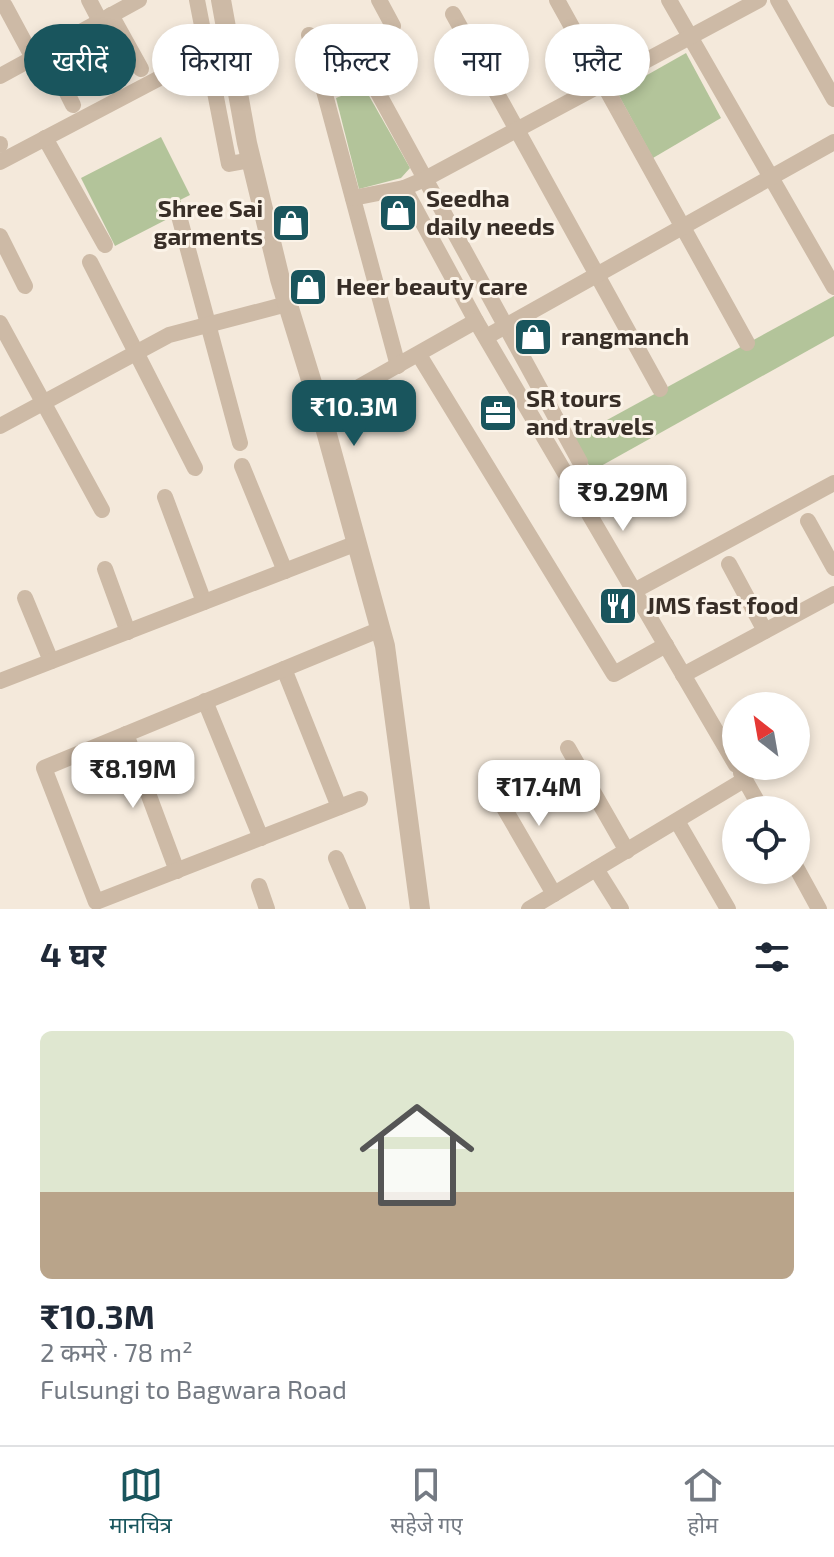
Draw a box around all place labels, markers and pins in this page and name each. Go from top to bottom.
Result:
place label: Seedha daily needs [426,183,555,240]
shop icon: Seedha daily needs [377,192,419,234]
place label: Shree Sai garments [154,193,263,250]
shop icon: Shree Sai garments [270,202,312,244]
shop icon: Heer beauty care [287,266,329,308]
place label: Heer beauty care [336,271,528,300]
shop icon: rangmanch [512,316,554,358]
place label: rangmanch [561,321,689,350]
pin: ₹10.3M [289,380,419,448]
place label: SR tours and travels [526,383,654,440]
office icon: SR tours and travels [477,392,519,434]
pin: ₹9.29M [558,465,688,533]
restaurant icon: JMS fast food [597,585,639,627]
place label: JMS fast food [646,590,799,619]
pin: ₹8.19M [68,742,198,810]
pin: ₹17.4M [474,760,604,828]

